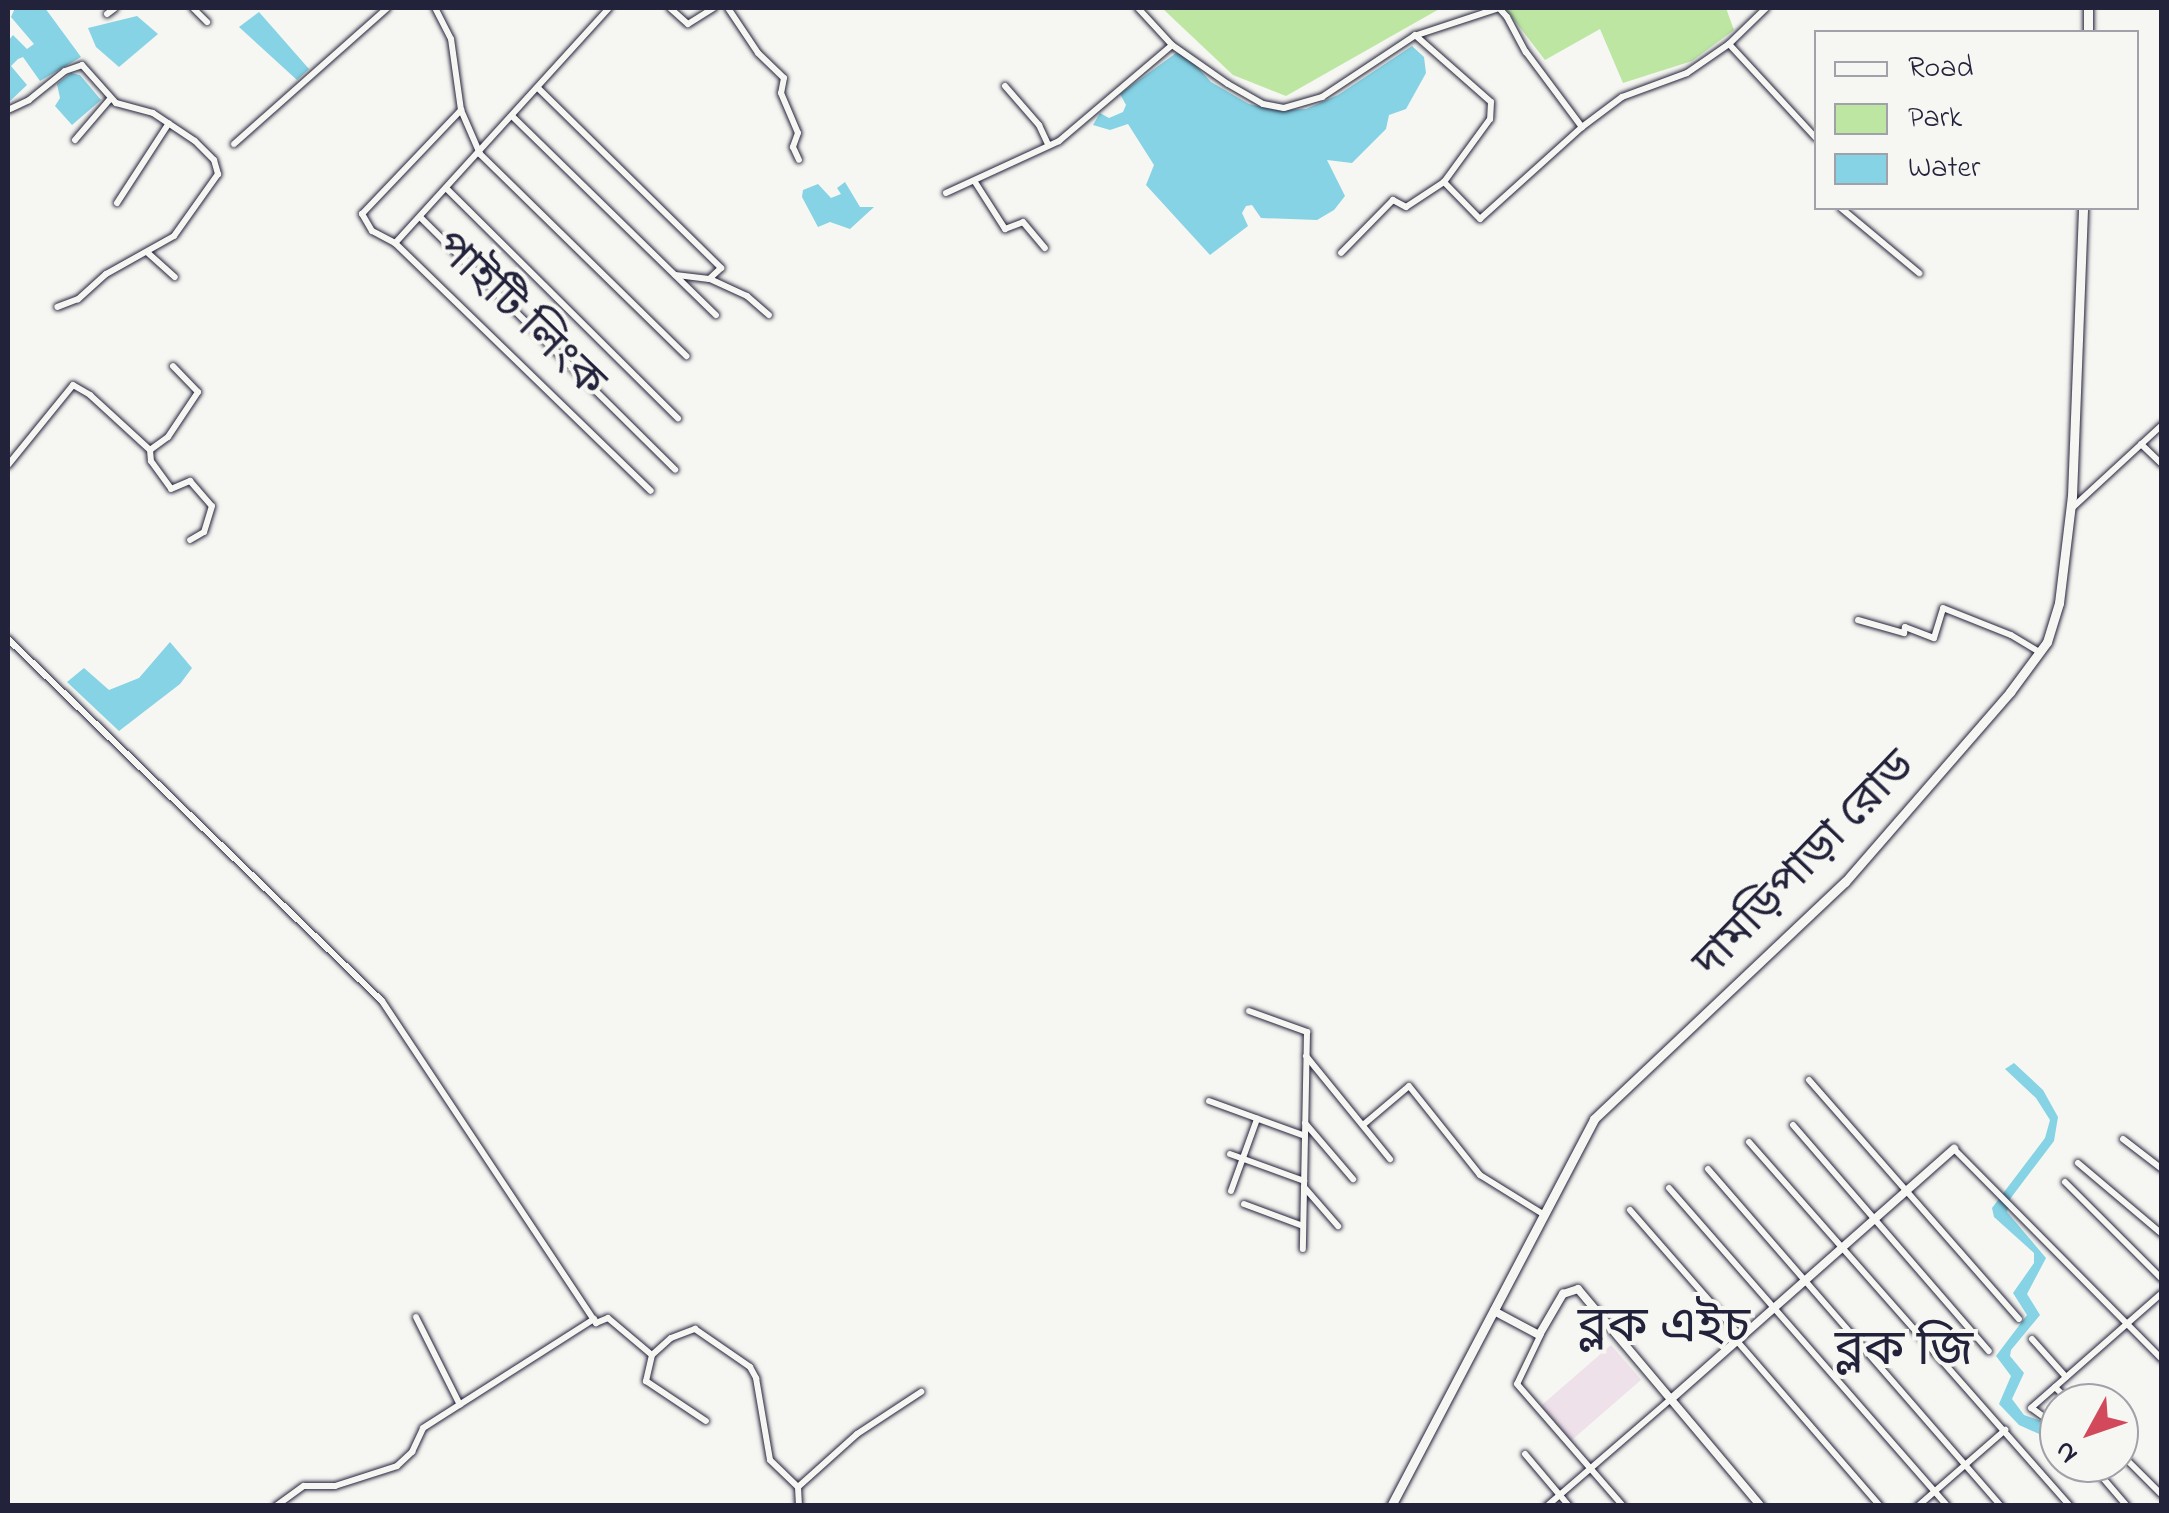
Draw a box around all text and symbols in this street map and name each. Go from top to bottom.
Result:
legend [1814,30,2139,210]
text: Road [1908,47,1973,91]
text: Park [1908,97,1962,141]
text: Water [1908,147,1980,191]
street label: পাইটি লিংক [421,221,615,411]
street label: দামড়িপাড়া রোড [1684,741,1928,991]
district label: ব্লক এইচ [1578,1299,1750,1359]
district label: ব্লক জি [1835,1322,1973,1382]
north arrow [2039,1383,2139,1483]
text: N [2045,1431,2089,1472]

